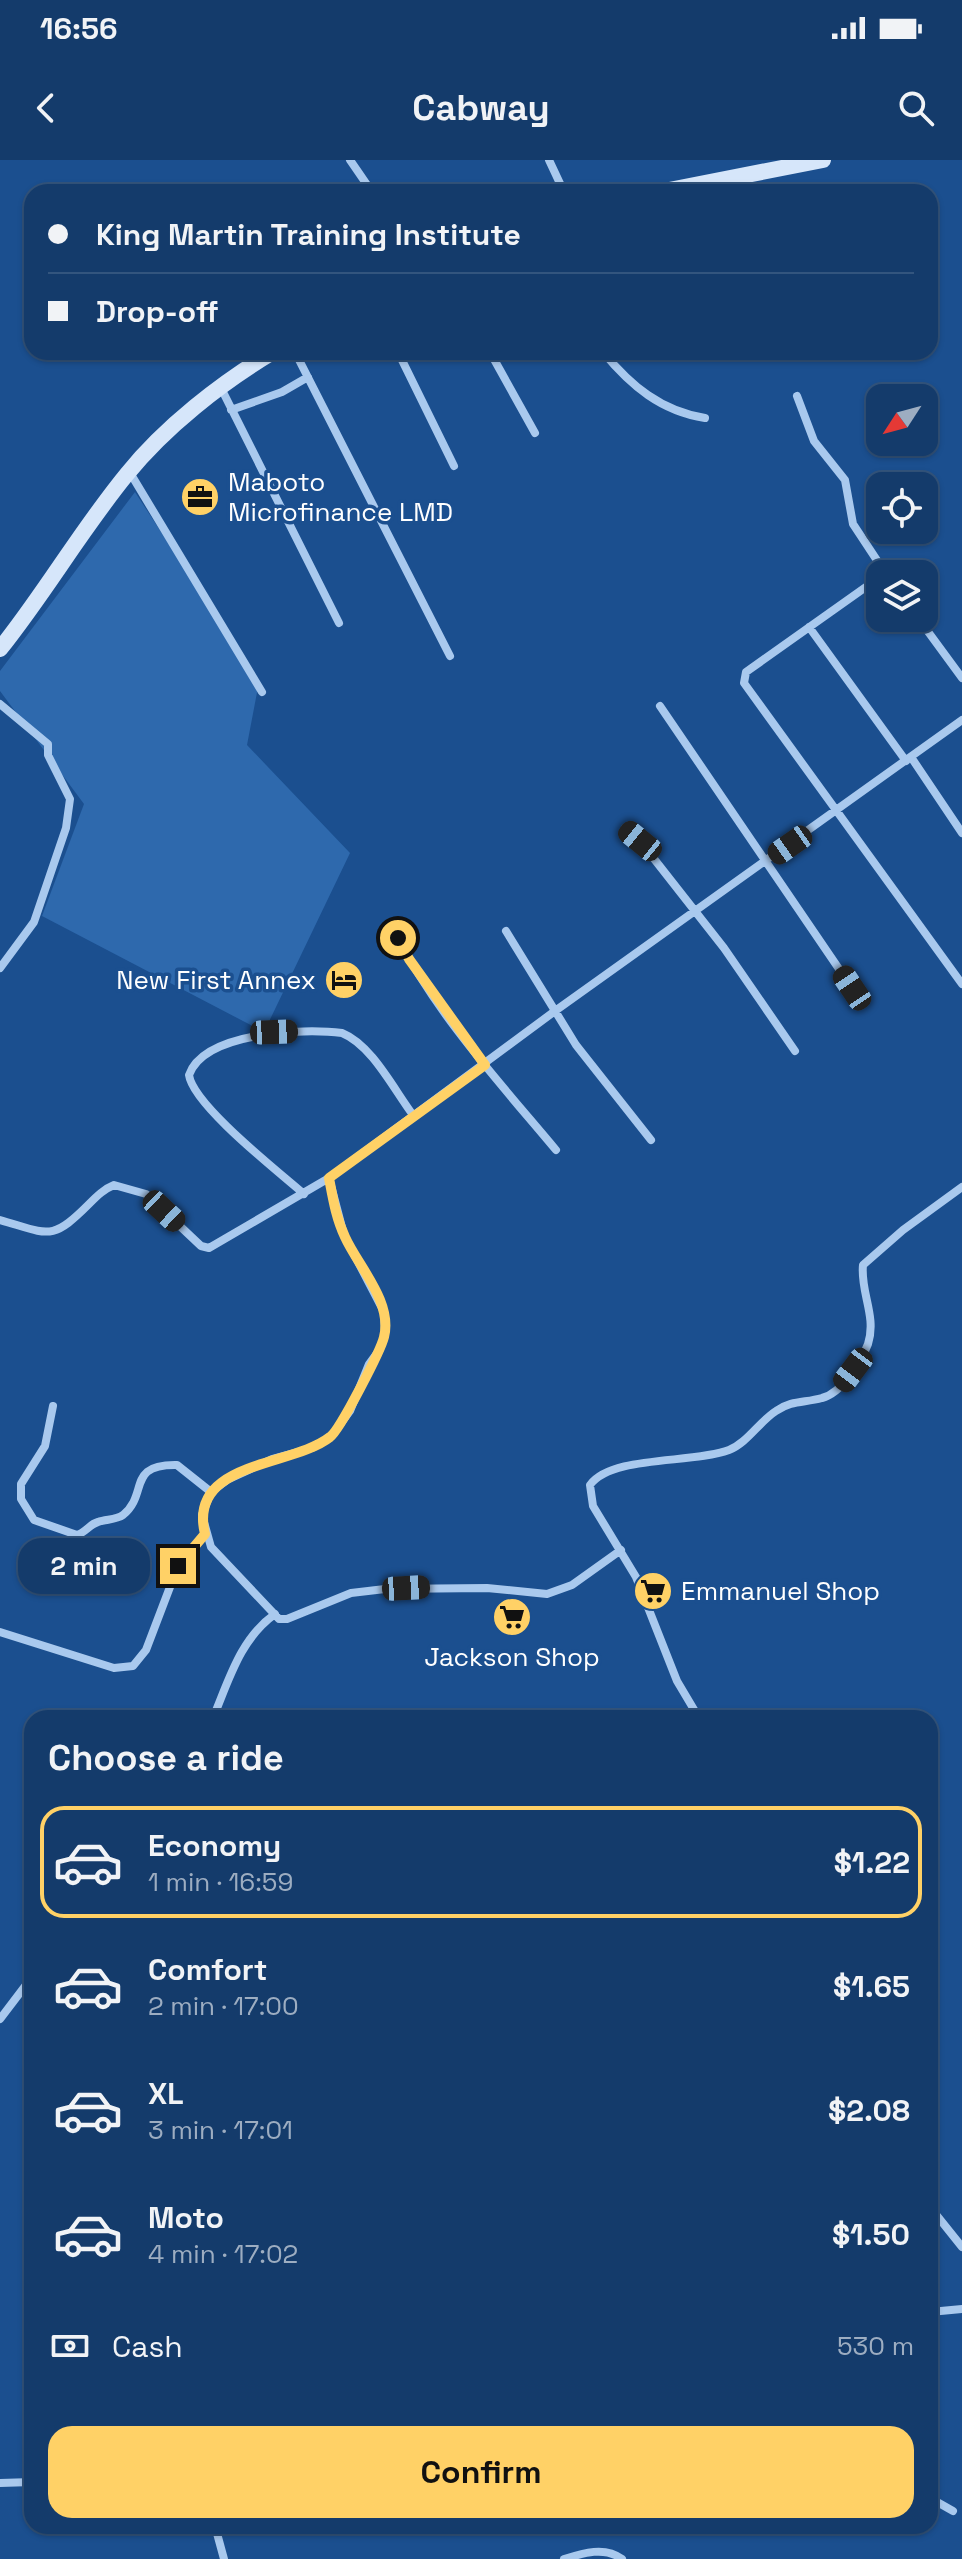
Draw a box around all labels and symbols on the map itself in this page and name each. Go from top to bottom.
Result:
north arrow [866,384,938,456]
place label: Maboto Microfinance LMD [228,465,453,529]
office icon: Maboto Microfinance LMD [179,476,221,518]
car [614,817,666,865]
car [763,821,817,869]
route start [380,920,416,956]
hotel icon: New First Annex [323,959,365,1001]
car [829,961,875,1015]
place label: New First Annex [116,963,316,997]
car [250,1019,298,1045]
car [138,1186,190,1236]
car [829,1344,877,1396]
callout: 2 min [18,1538,150,1594]
route end [160,1548,196,1584]
supermarket icon: Emmanuel Shop [632,1570,674,1612]
place label: Emmanuel Shop [681,1574,880,1608]
car [381,1575,431,1601]
supermarket icon: Jackson Shop [491,1596,533,1638]
place label: Jackson Shop [424,1640,600,1674]

